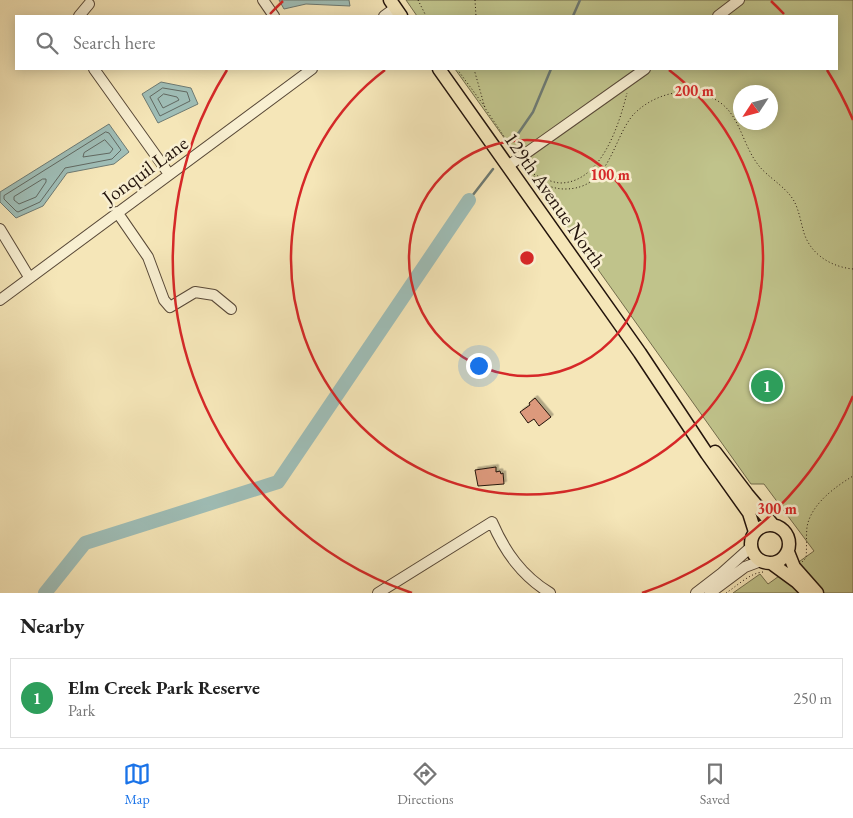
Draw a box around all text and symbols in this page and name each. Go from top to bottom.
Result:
search box [15,15,838,70]
icon: search [33,29,61,57]
text: Search here [73,30,155,55]
text: 200 m [674,81,714,100]
north arrow [733,85,778,130]
street label: 129th Avenue North [499,127,611,273]
street label: Jonquil Lane [95,130,193,211]
text: 100 m [590,165,630,184]
centre of rings [518,249,536,267]
your location [466,353,492,379]
pin: 1 [751,367,783,405]
text: 300 m [757,499,797,518]
text: Nearby [20,612,84,639]
text: Elm Creek Park Reserve [68,675,260,700]
text: 1 [33,688,41,709]
text: 250 m [793,688,832,709]
text: Park [68,700,95,721]
tab: Map [123,760,151,808]
tab: Directions [397,760,454,808]
tab: Saved [700,760,730,808]

